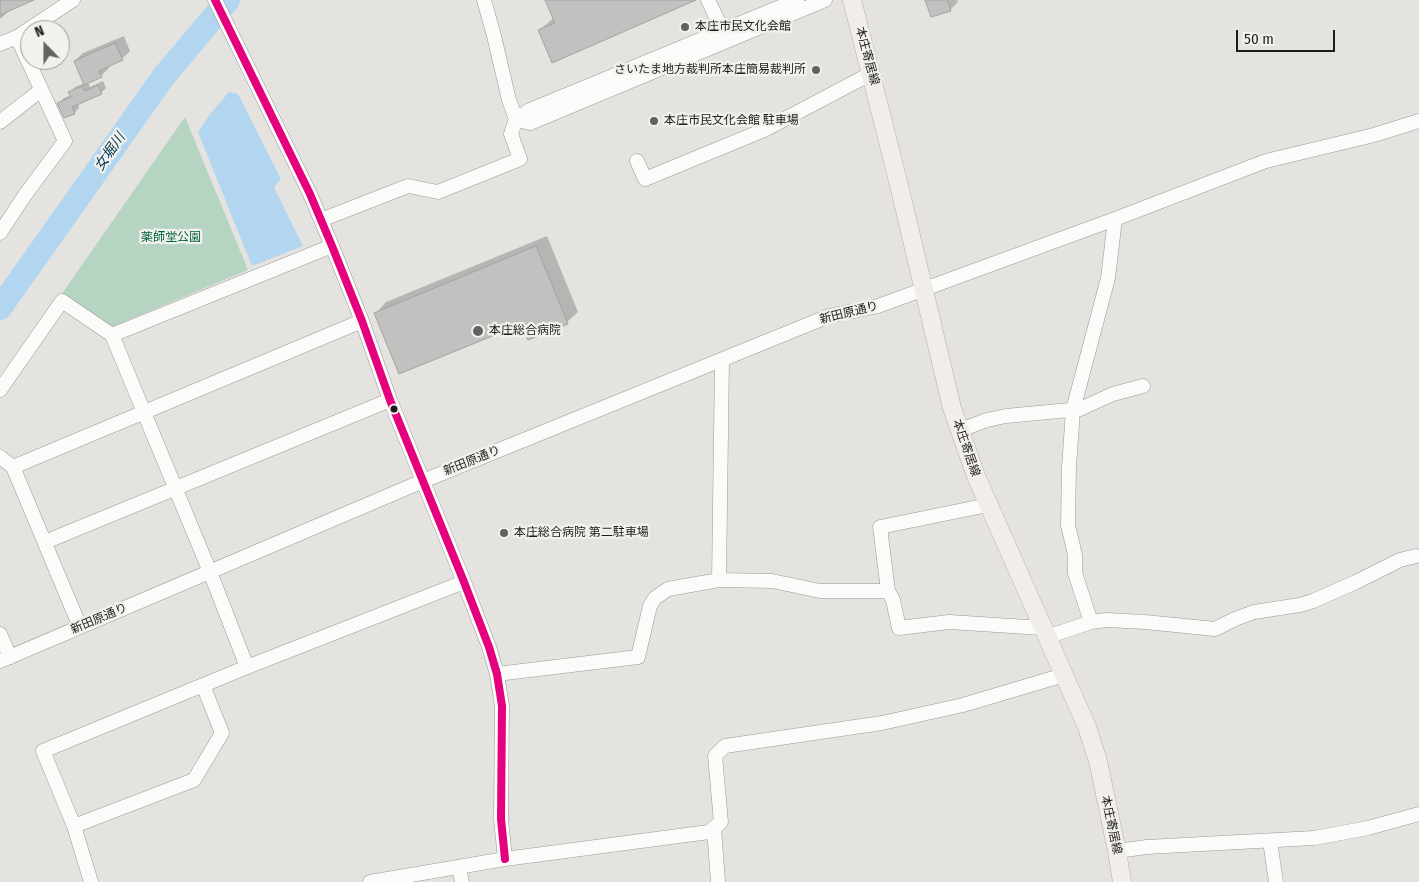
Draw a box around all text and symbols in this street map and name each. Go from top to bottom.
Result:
north arrow [20,20,70,70]
place label: 本庄市民文化会館 [695,20,791,34]
scale bar [1239,20,1338,52]
marker: 本庄市民文化会館 [679,21,691,33]
text: N [32,22,47,41]
street label: 本庄寄居線 [852,25,882,87]
text: 50 m [1244,30,1274,48]
place label: さいたま地方裁判所本庄簡易裁判所 [614,63,806,77]
marker: さいたま地方裁判所本庄簡易裁判所 [810,64,822,76]
place label: 本庄市民文化会館 駐車場 [664,114,799,128]
marker: 本庄市民文化会館 駐車場 [648,115,660,127]
water label: 女堀川 [91,130,129,174]
park label: 薬師堂公園 [141,231,201,245]
street label: 新田原通り [818,299,880,327]
marker: 本庄総合病院 [471,324,485,338]
place label: 本庄総合病院 [489,324,561,338]
unlabelled marker [389,404,399,414]
street label: 本庄寄居線 [949,417,983,479]
street label: 新田原通り [441,443,503,479]
place label: 本庄総合病院 第二駐車場 [514,526,649,540]
marker: 本庄総合病院 第二駐車場 [498,527,510,539]
street label: 新田原通り [69,601,129,637]
street label: 本庄寄居線 [1098,794,1124,856]

